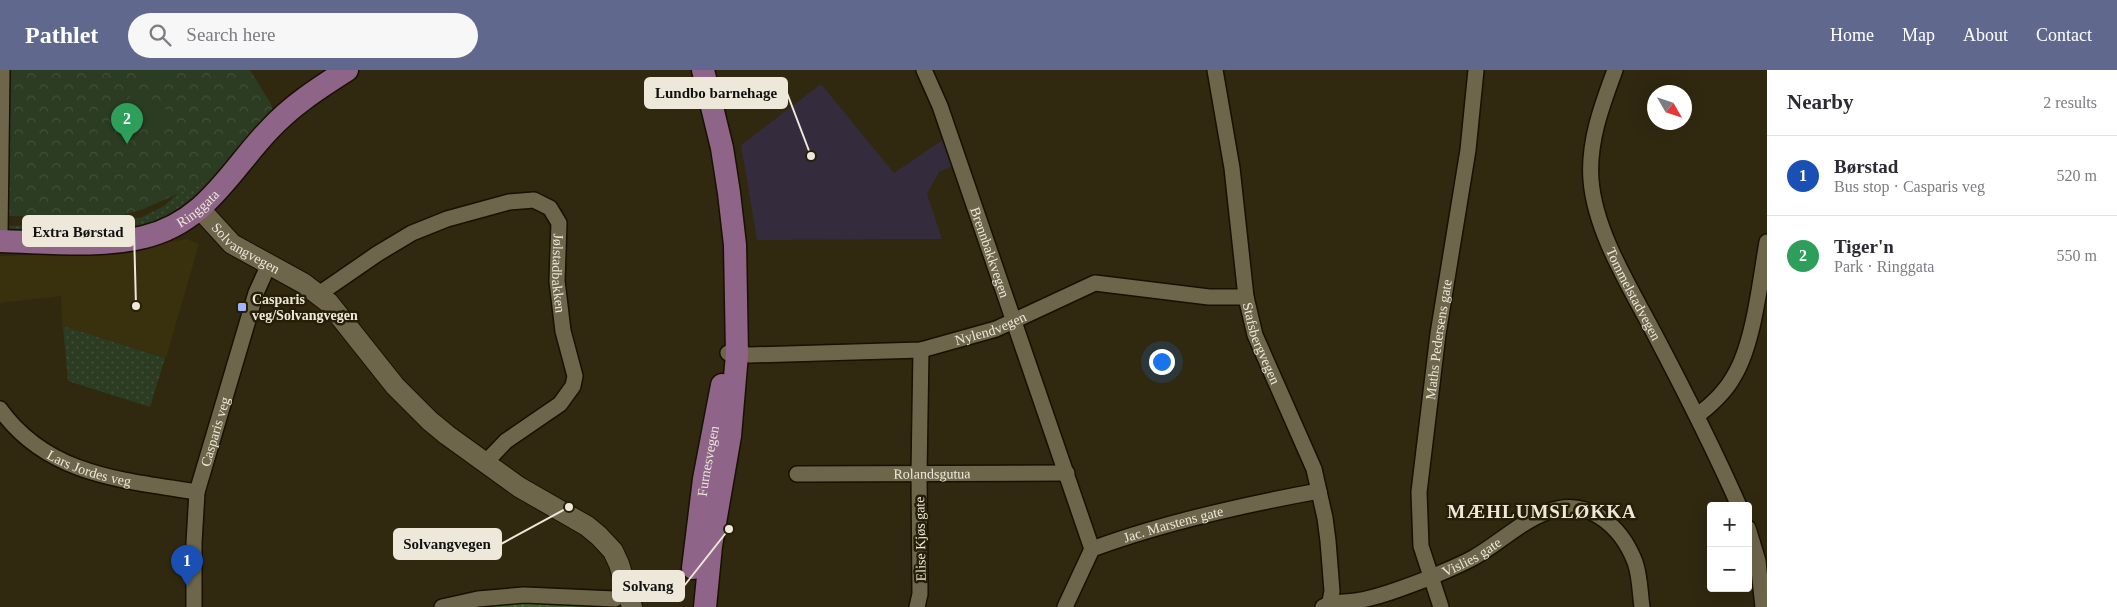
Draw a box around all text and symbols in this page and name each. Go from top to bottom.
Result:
search box [128,13,478,58]
icon: search [146,21,174,49]
text: Pathlet [25,22,98,48]
text: Search here [186,24,275,45]
text: Home [1830,25,1874,45]
text: Map [1902,25,1935,45]
text: About [1963,25,2008,45]
text: Contact [2036,25,2092,45]
callout: Lundbo barnehage [645,78,787,108]
text: Lundbo barnehage [655,85,777,101]
north arrow [1647,85,1692,130]
text: Nearby [1787,90,1854,114]
text: 2 results [2043,94,2097,111]
pin: 2 [111,103,143,144]
text: Børstad [1834,156,1898,177]
text: 1 [1799,167,1807,184]
text: 520 m [2057,167,2097,184]
text: Bus stop · Casparis veg [1834,178,1985,195]
street label: Ringgata [174,186,223,231]
street label: Brennbakkvegen [967,205,1012,300]
callout: Extra Børstad [23,216,134,246]
street label: Solvangvegen [208,220,282,277]
text: Extra Børstad [32,224,124,240]
street label: Jølstadbakken [549,233,568,314]
text: Tiger'n [1834,236,1894,257]
street label: Tommelstadvegen [1603,245,1664,343]
text: 2 [1799,247,1807,264]
text: 550 m [2057,247,2097,264]
text: Park · Ringgata [1834,258,1934,275]
street label: Maths Pedersens gate [1423,278,1455,401]
place label: Casparis veg/Solvangvegen [252,292,358,323]
marker: Casparis veg/Solvangvegen [236,301,248,313]
street label: Stafsbergvegen [1240,301,1283,387]
street label: Nylendvegen [953,309,1029,348]
your location [1149,349,1175,375]
street label: Casparis veg [198,395,233,468]
street label: Furnesvegen [695,425,722,497]
street label: Lars Jordes veg [44,447,132,489]
street label: Rolandsgutua [893,466,971,482]
street label: Elise Kjøs gate [912,496,929,581]
district label: MÆHLUMSLØKKA [1447,501,1637,522]
map controls [1707,502,1752,592]
button: + [1707,502,1752,547]
street label: Jac. Marstens gate [1121,504,1225,546]
callout: Solvangvegen [394,529,501,559]
street label: Vislies gate [1440,535,1504,580]
text: Solvangvegen [403,536,491,552]
pin: 1 [171,545,203,586]
button: − [1707,547,1752,592]
callout: Solvang [613,571,684,601]
text: Solvang [623,578,674,594]

